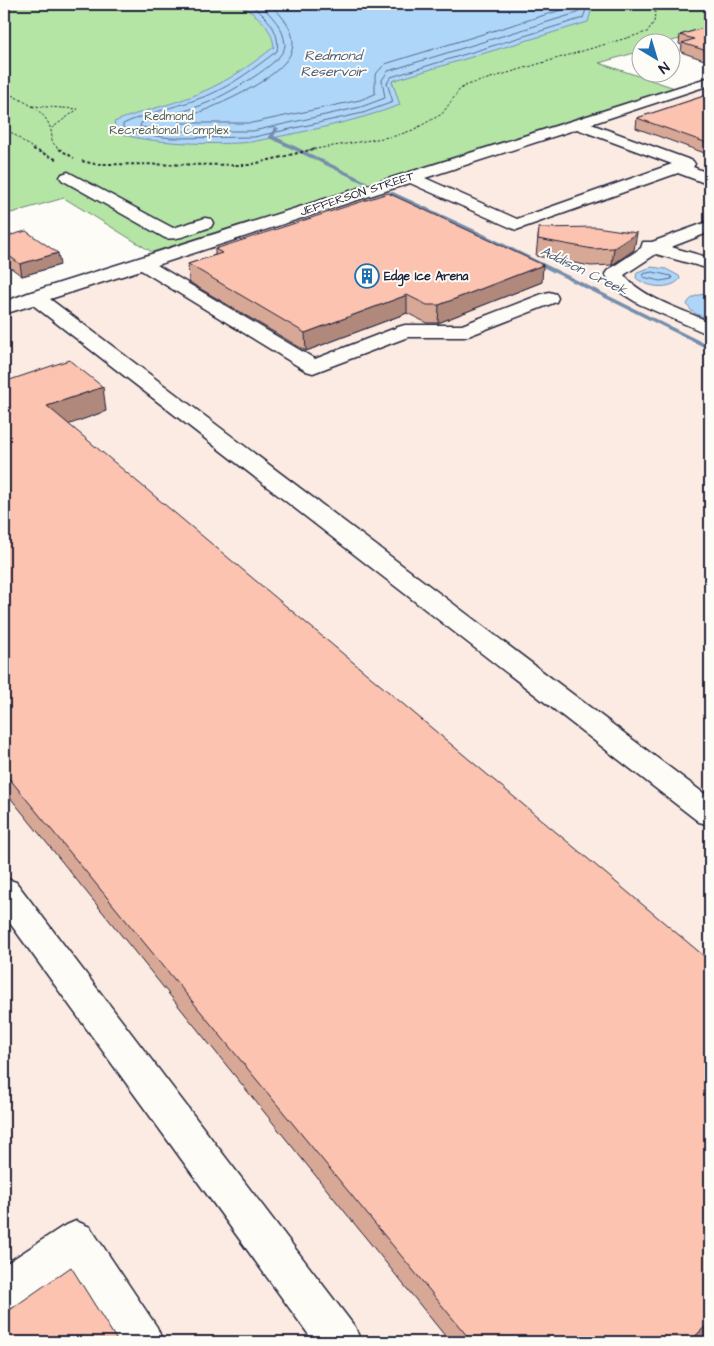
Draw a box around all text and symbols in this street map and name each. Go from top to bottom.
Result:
north arrow [632,32,682,82]
water label: Redmond Reservoir [301,46,367,82]
text: N [654,57,673,78]
park label: Redmond Recreational Complex [109,108,229,139]
street label: JEFFERSON STREET [298,167,417,221]
water label: Addison Creek [537,241,631,301]
building icon: Edge Ice Arena [354,263,380,289]
place label: Edge Ice Arena [384,268,469,287]

